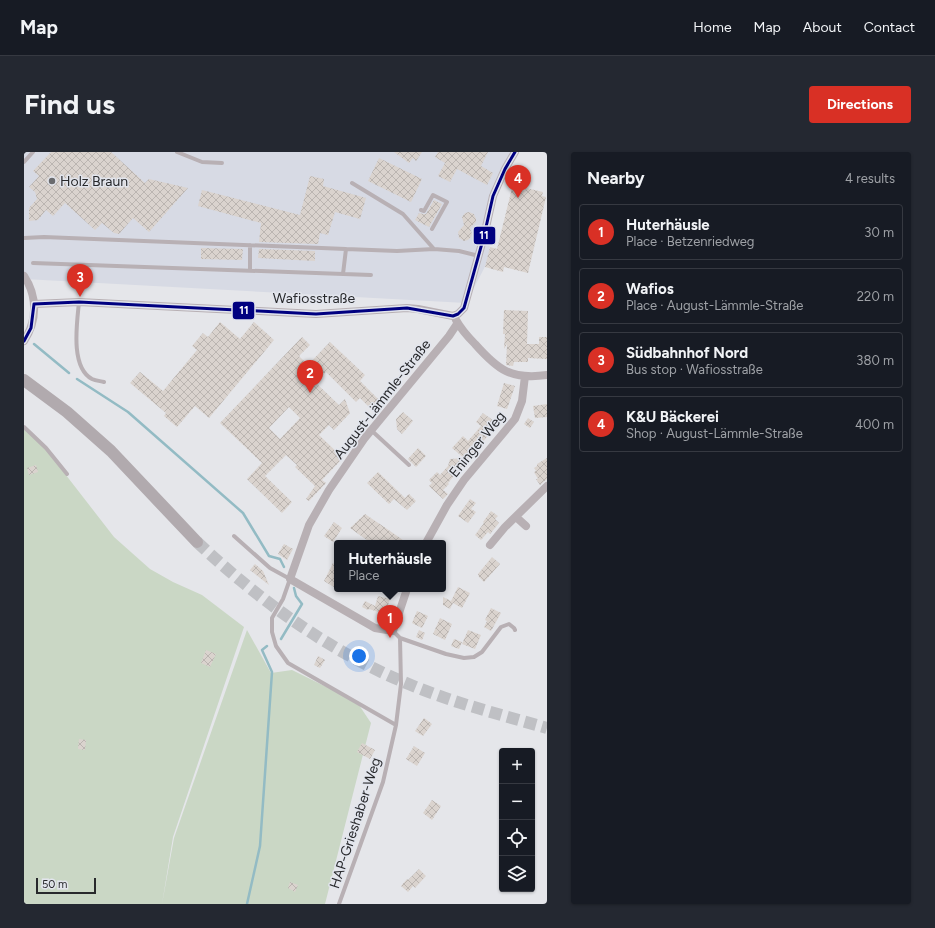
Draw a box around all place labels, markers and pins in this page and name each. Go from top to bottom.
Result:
pin: 4 [505,165,531,198]
place label: Holz Braun [60,173,128,190]
marker: Holz Braun [47,176,57,186]
pin: 3 [67,264,93,297]
pin: 2 [297,360,323,393]
pin: 1 [377,605,403,638]

